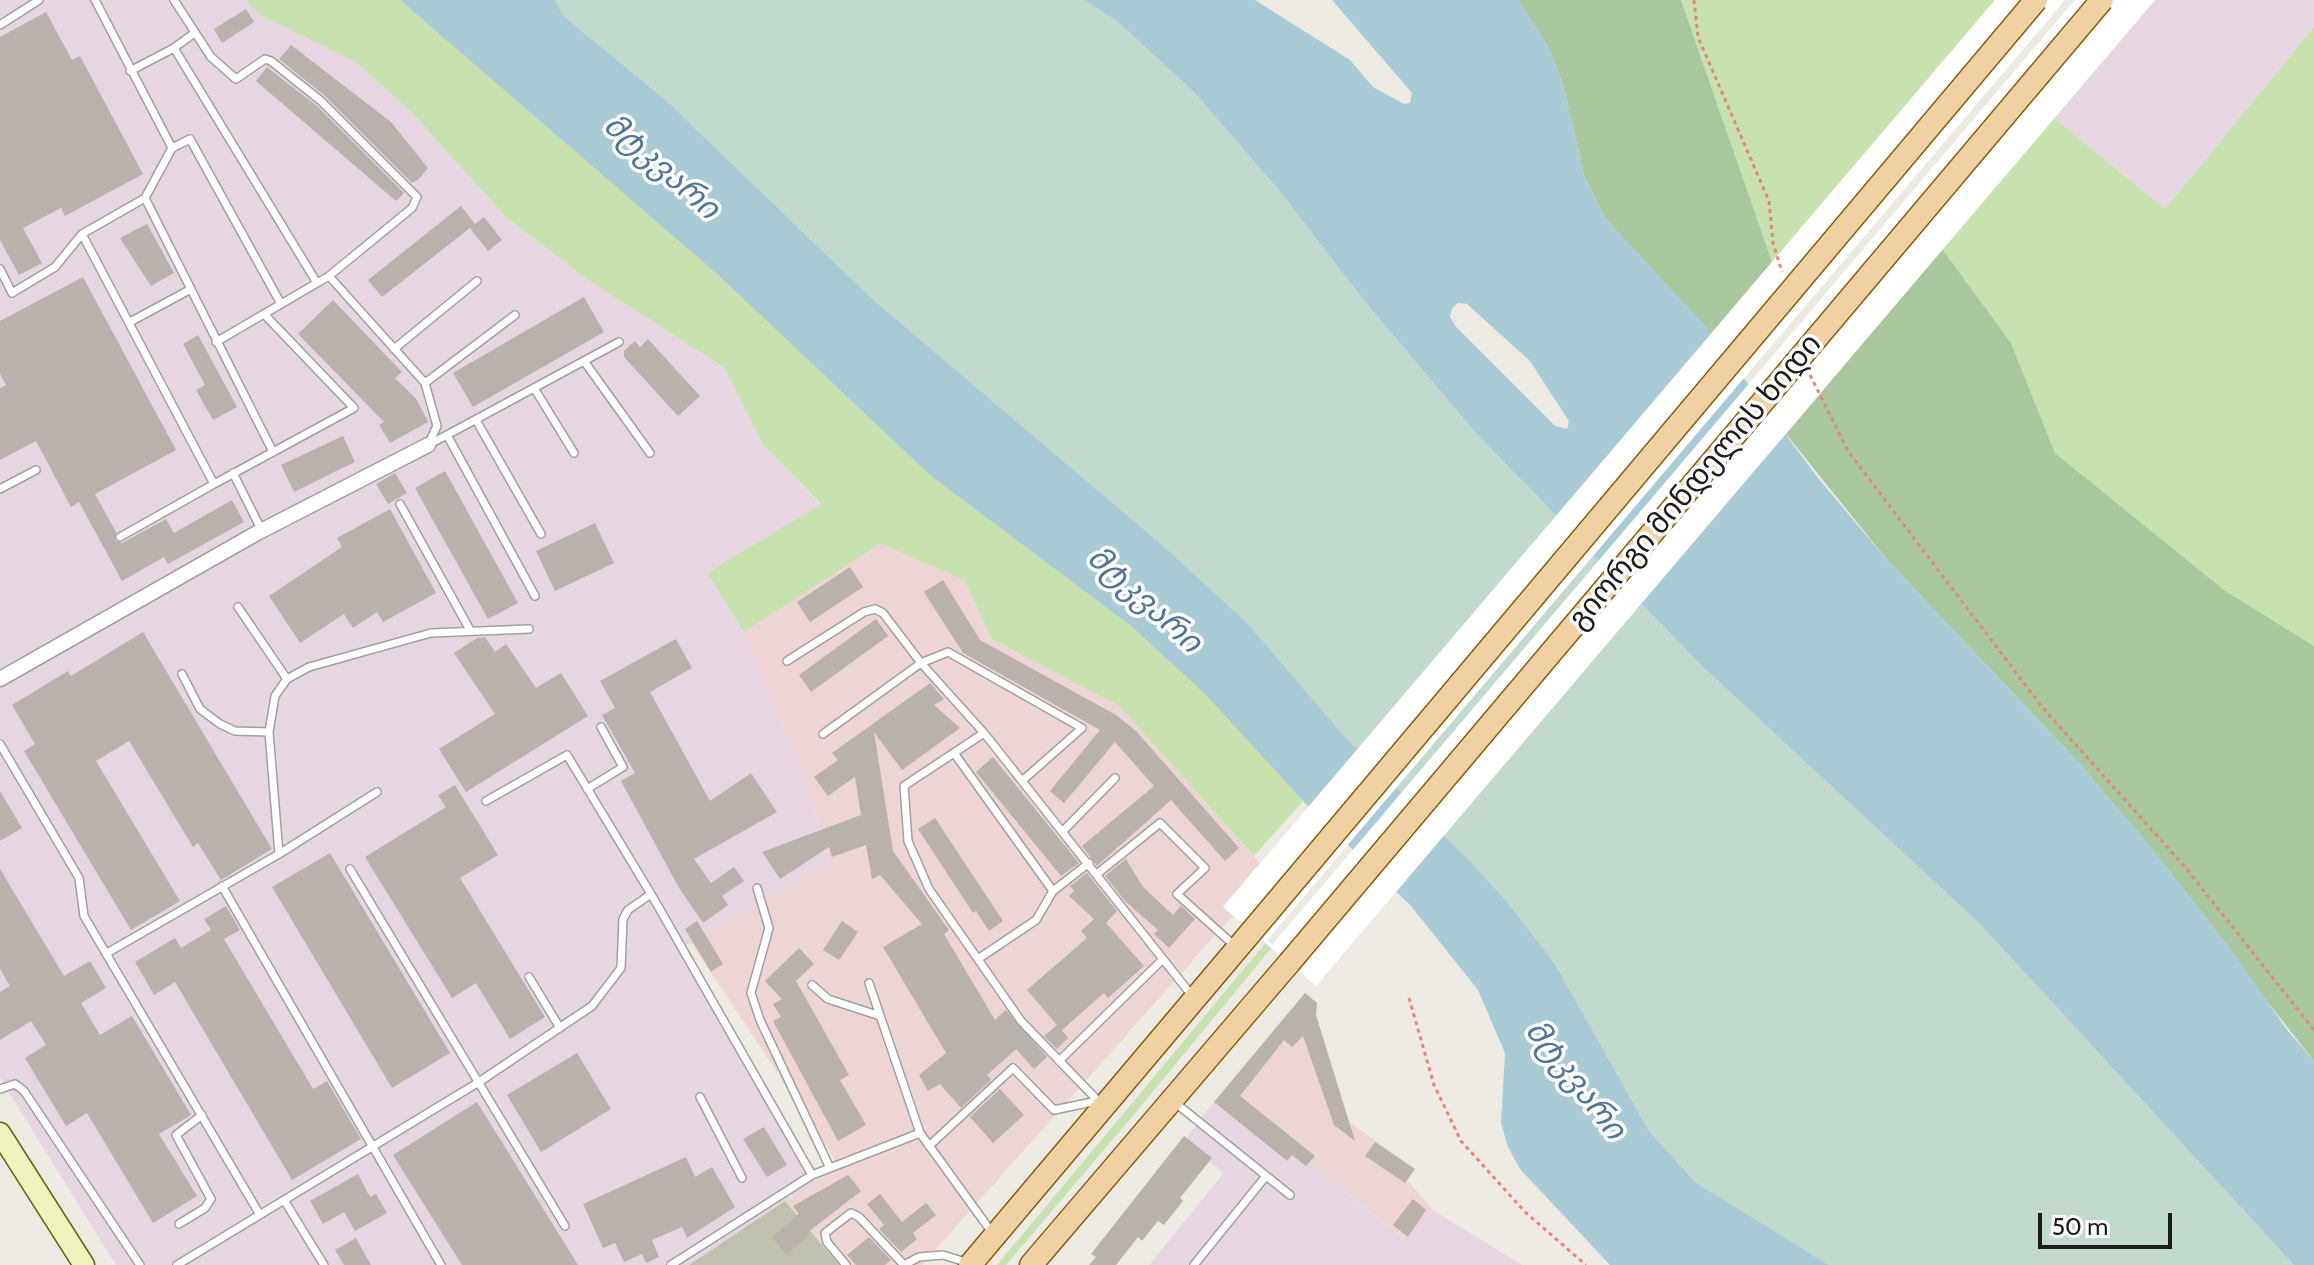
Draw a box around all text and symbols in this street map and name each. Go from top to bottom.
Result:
water label: მტკვარი [595,106,727,228]
street label: გიორგი მინდელის ხიდი [1561,327,1829,637]
water label: მტკვარი [1079,538,1209,662]
water label: მტკვარი [1516,1013,1634,1147]
scale bar [2042,1197,2176,1247]
text: 50 m [2052,1212,2108,1241]

